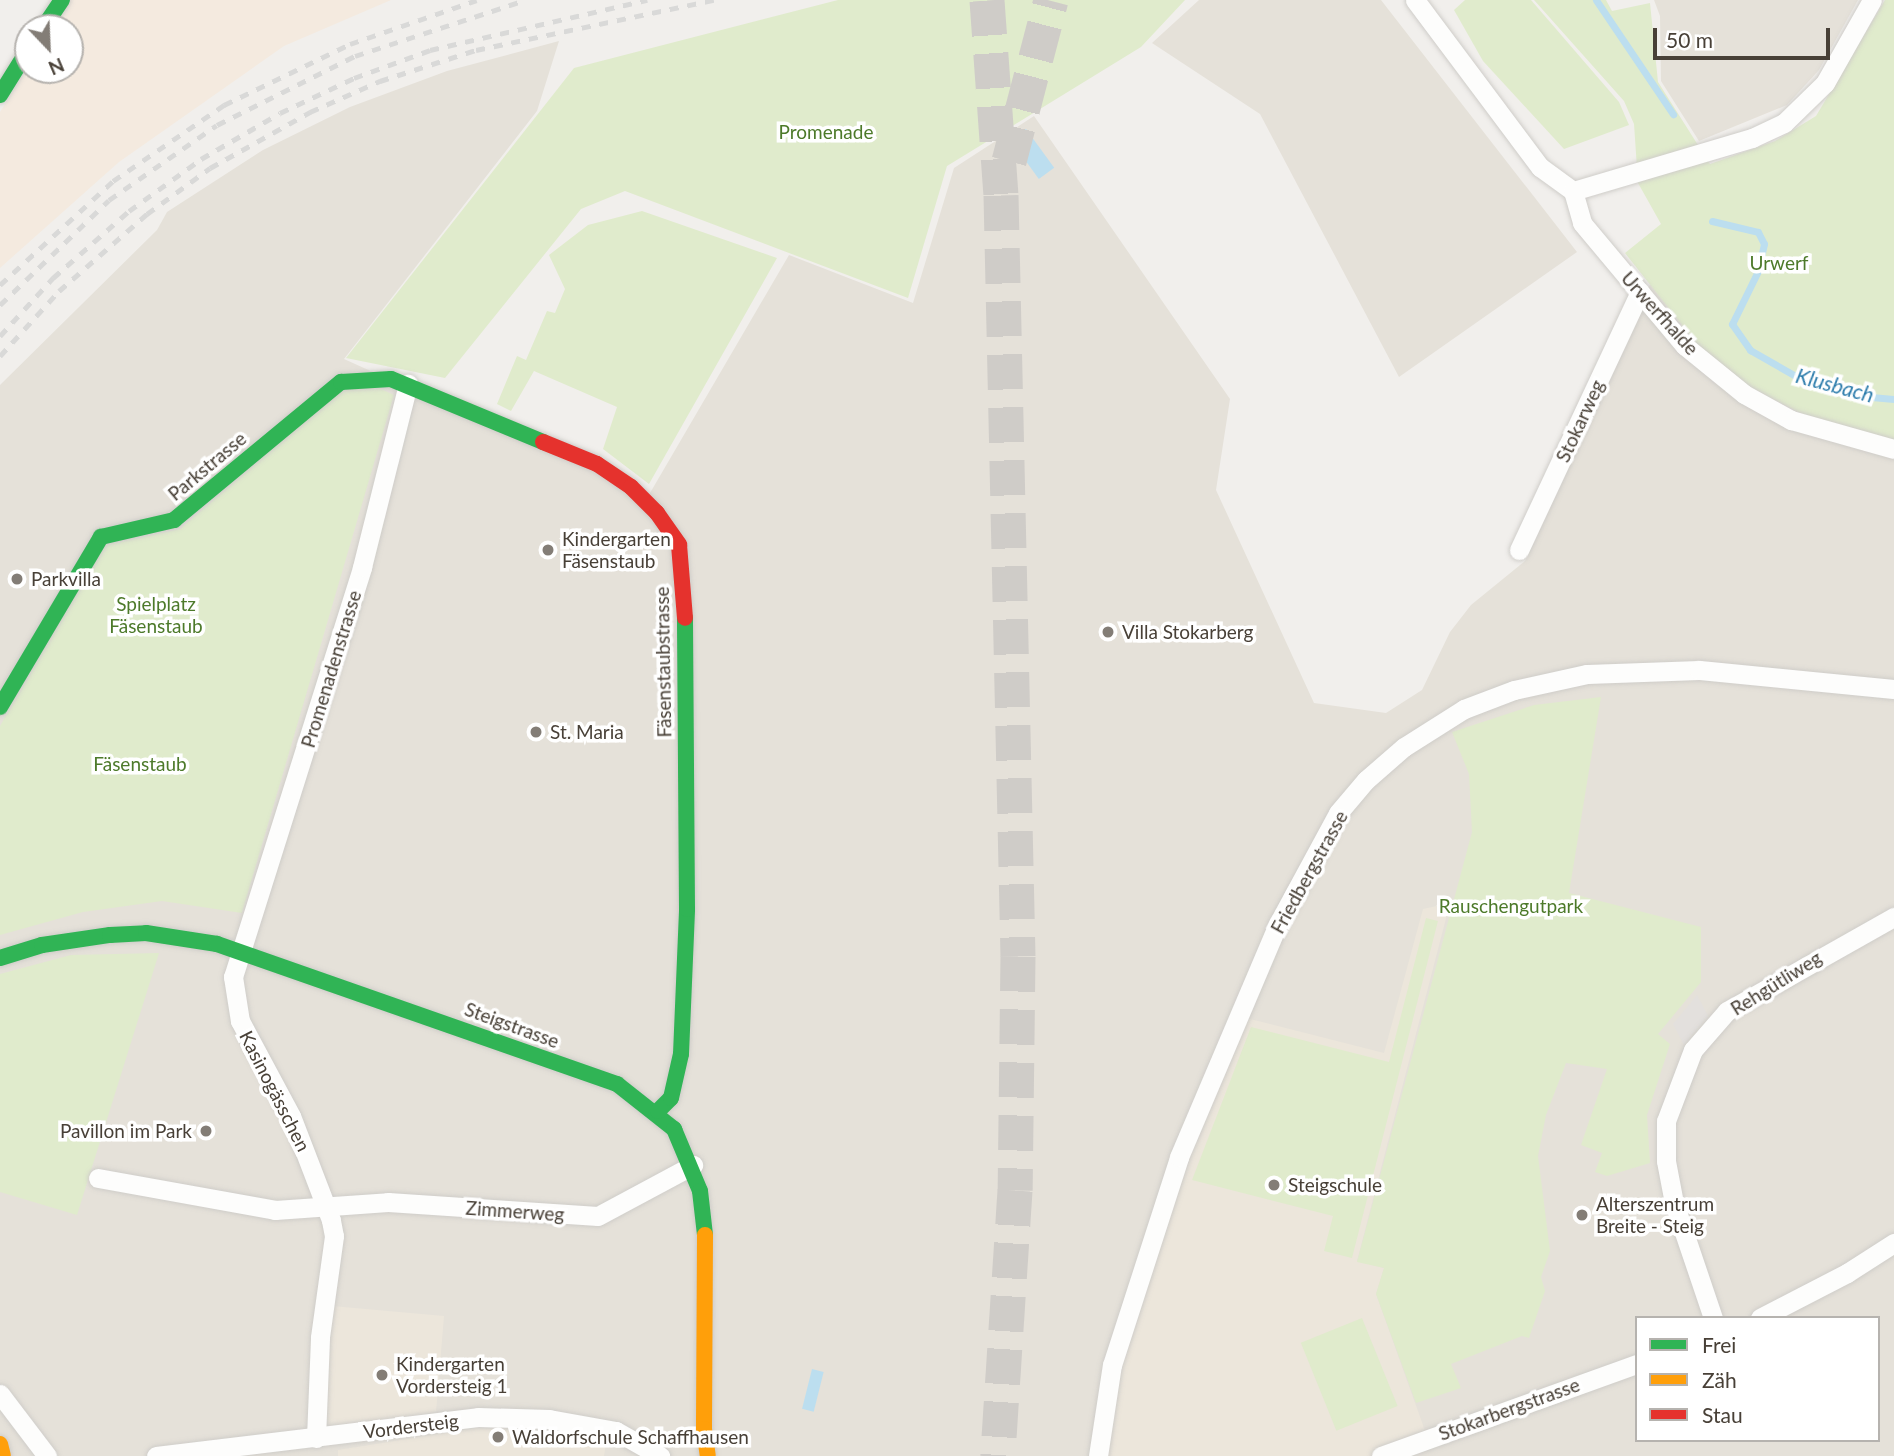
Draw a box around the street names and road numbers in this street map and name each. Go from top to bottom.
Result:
street label: Urwerfhalde [1617,267,1703,359]
street label: Stokarweg [1551,376,1609,466]
street label: Parkstrasse [163,427,251,505]
street label: Fäsenstaubstrasse [650,586,676,738]
street label: Promenadenstrasse [296,588,366,750]
street label: Friedbergstrasse [1266,807,1352,937]
street label: Rehgütliweg [1726,946,1826,1020]
street label: Steigstrasse [462,997,562,1053]
street label: Kasinogässchen [235,1027,315,1155]
street label: Zimmerweg [465,1196,565,1226]
street label: Stokarbergstrasse [1435,1373,1583,1445]
street label: Vordersteig [362,1409,460,1443]

